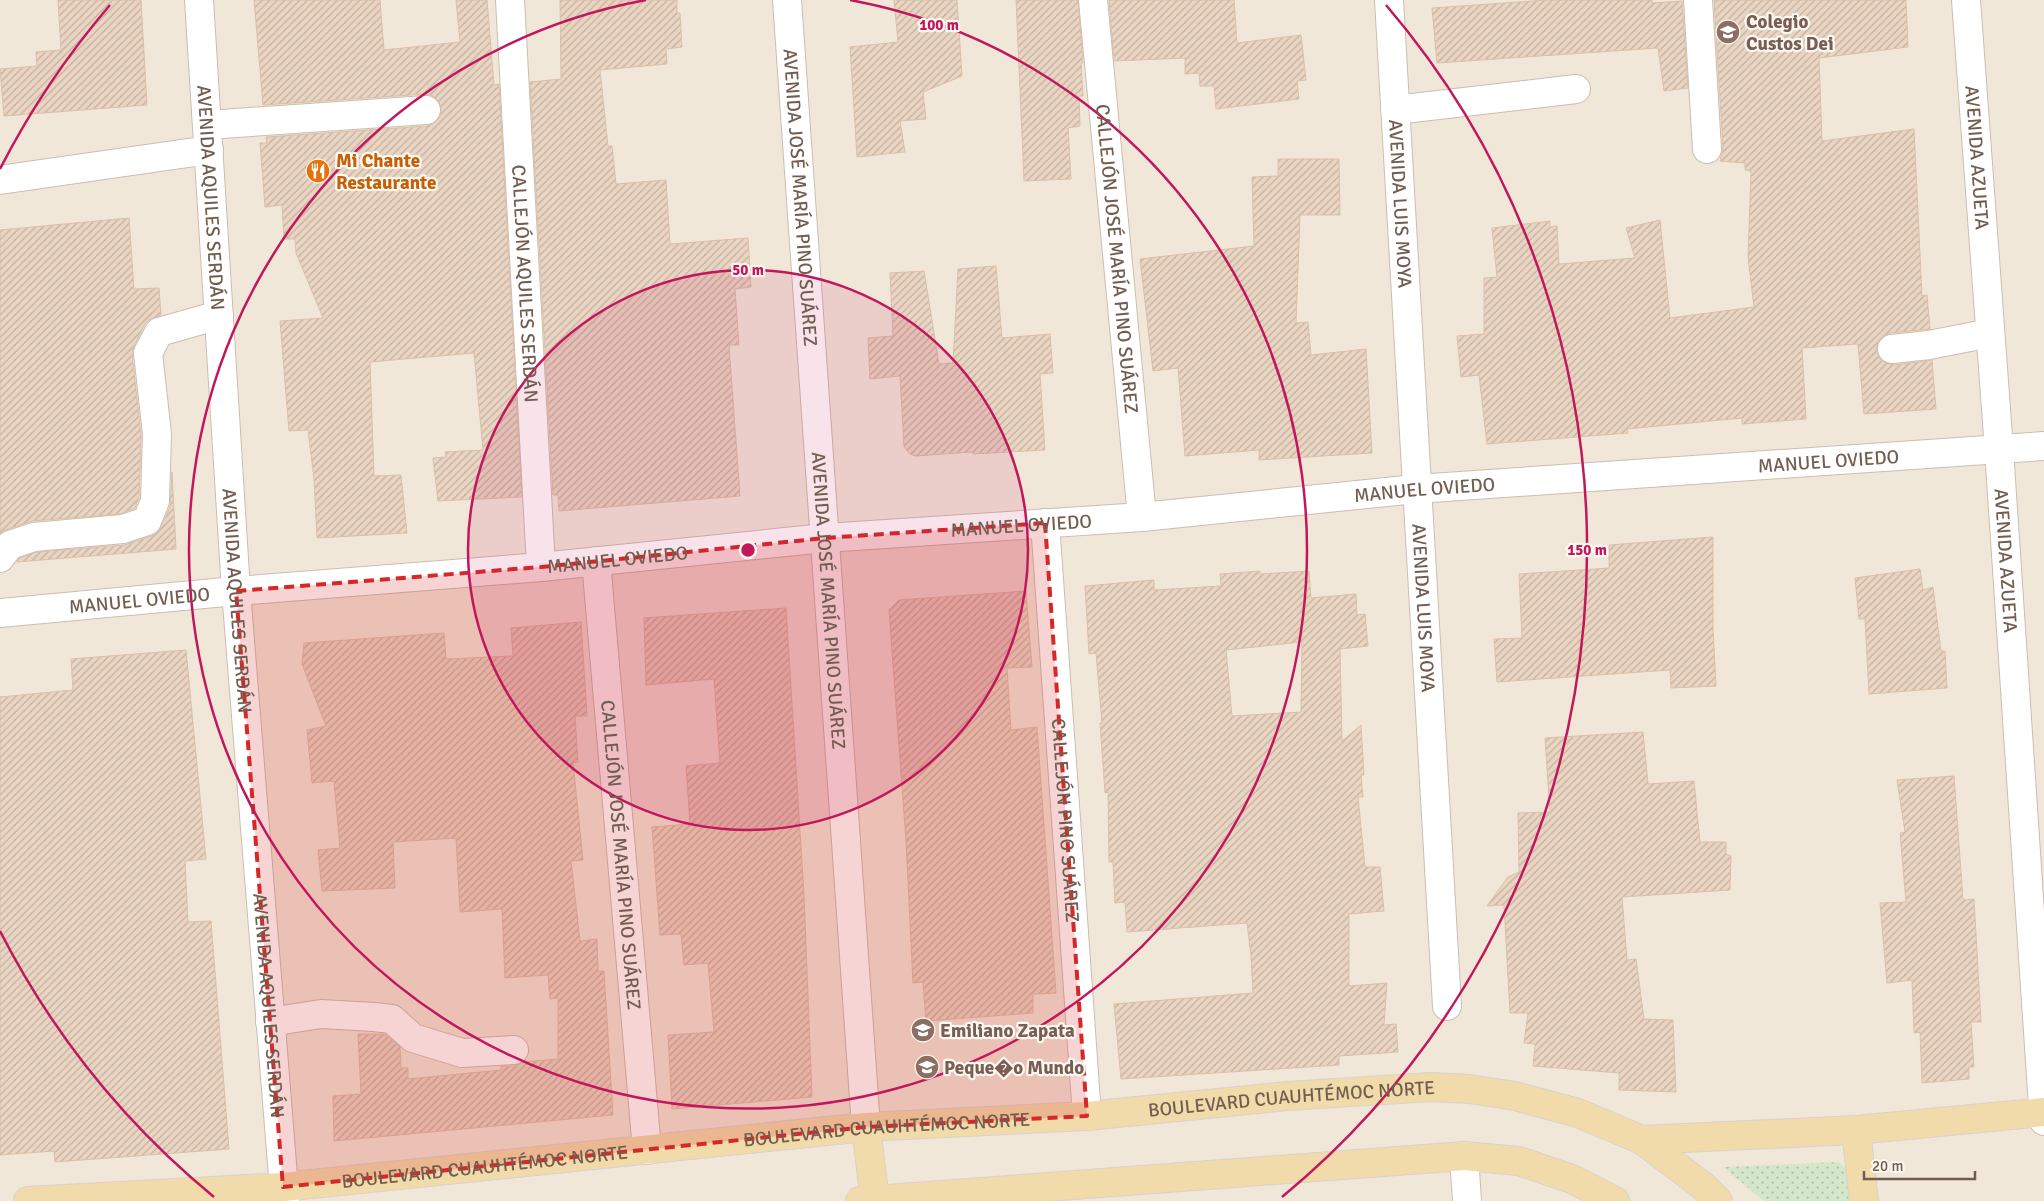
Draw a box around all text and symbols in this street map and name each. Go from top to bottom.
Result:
place label: Colegio Custos Dei [1746,10,1834,56]
text: 100 m [919,16,959,34]
school or university icon: Colegio Custos Dei [1715,19,1741,45]
street label: AVENIDA JOSÉ MARÍA PINO SUÁREZ [777,48,822,347]
street label: AVENIDA AQUILES SERDÁN [191,84,229,311]
street label: AVENIDA AZUETA [1959,85,1994,231]
street label: CALLEJÓN JOSÉ MARÍA PINO SUÁREZ [1090,103,1143,415]
street label: AVENIDA LUIS MOYA [1383,119,1417,289]
place label: Mi Chante Restaurante [336,149,436,195]
restaurant icon: Mi Chante Restaurante [305,158,331,184]
street label: CALLEJÓN AQUILES SERDÁN [506,164,543,403]
text: 50 m [732,261,764,279]
street label: MANUEL OVIEDO [1757,445,1900,479]
street label: AVENIDA JOSÉ MARÍA PINO SUÁREZ [806,451,850,750]
street label: MANUEL OVIEDO [1353,473,1496,508]
street label: AVENIDA AQUILES SERDÁN [217,488,257,714]
street label: AVENIDA AZUETA [1989,488,2022,634]
street label: MANUEL OVIEDO [950,509,1093,543]
street label: AVENIDA LUIS MOYA [1406,523,1440,693]
street label: MANUEL OVIEDO [546,541,689,579]
centre of rings [739,541,757,559]
text: 150 m [1567,541,1607,559]
street label: MANUEL OVIEDO [68,582,211,620]
street label: CALLEJÓN JOSÉ MARÍA PINO SUÁREZ [595,699,646,1011]
street label: CALLEJÓN PINO SUÁREZ [1046,717,1084,923]
street label: AVENIDA AQUILES SERDÁN [247,892,289,1119]
school or university icon: Emiliano Zapata [910,1017,936,1043]
place label: Emiliano Zapata [940,1019,1075,1043]
school or university icon: Peque�o Mundo [914,1054,940,1080]
place label: Peque�o Mundo [944,1056,1084,1080]
street label: BOULEVARD CUAUHTÉMOC NORTE [1147,1076,1436,1123]
street label: BOULEVARD CUAUHTÉMOC NORTE [742,1108,1031,1153]
street label: BOULEVARD CUAUHTÉMOC NORTE [340,1141,629,1194]
scale bar [1864,1148,1975,1180]
text: 20 m [1872,1157,1903,1175]

